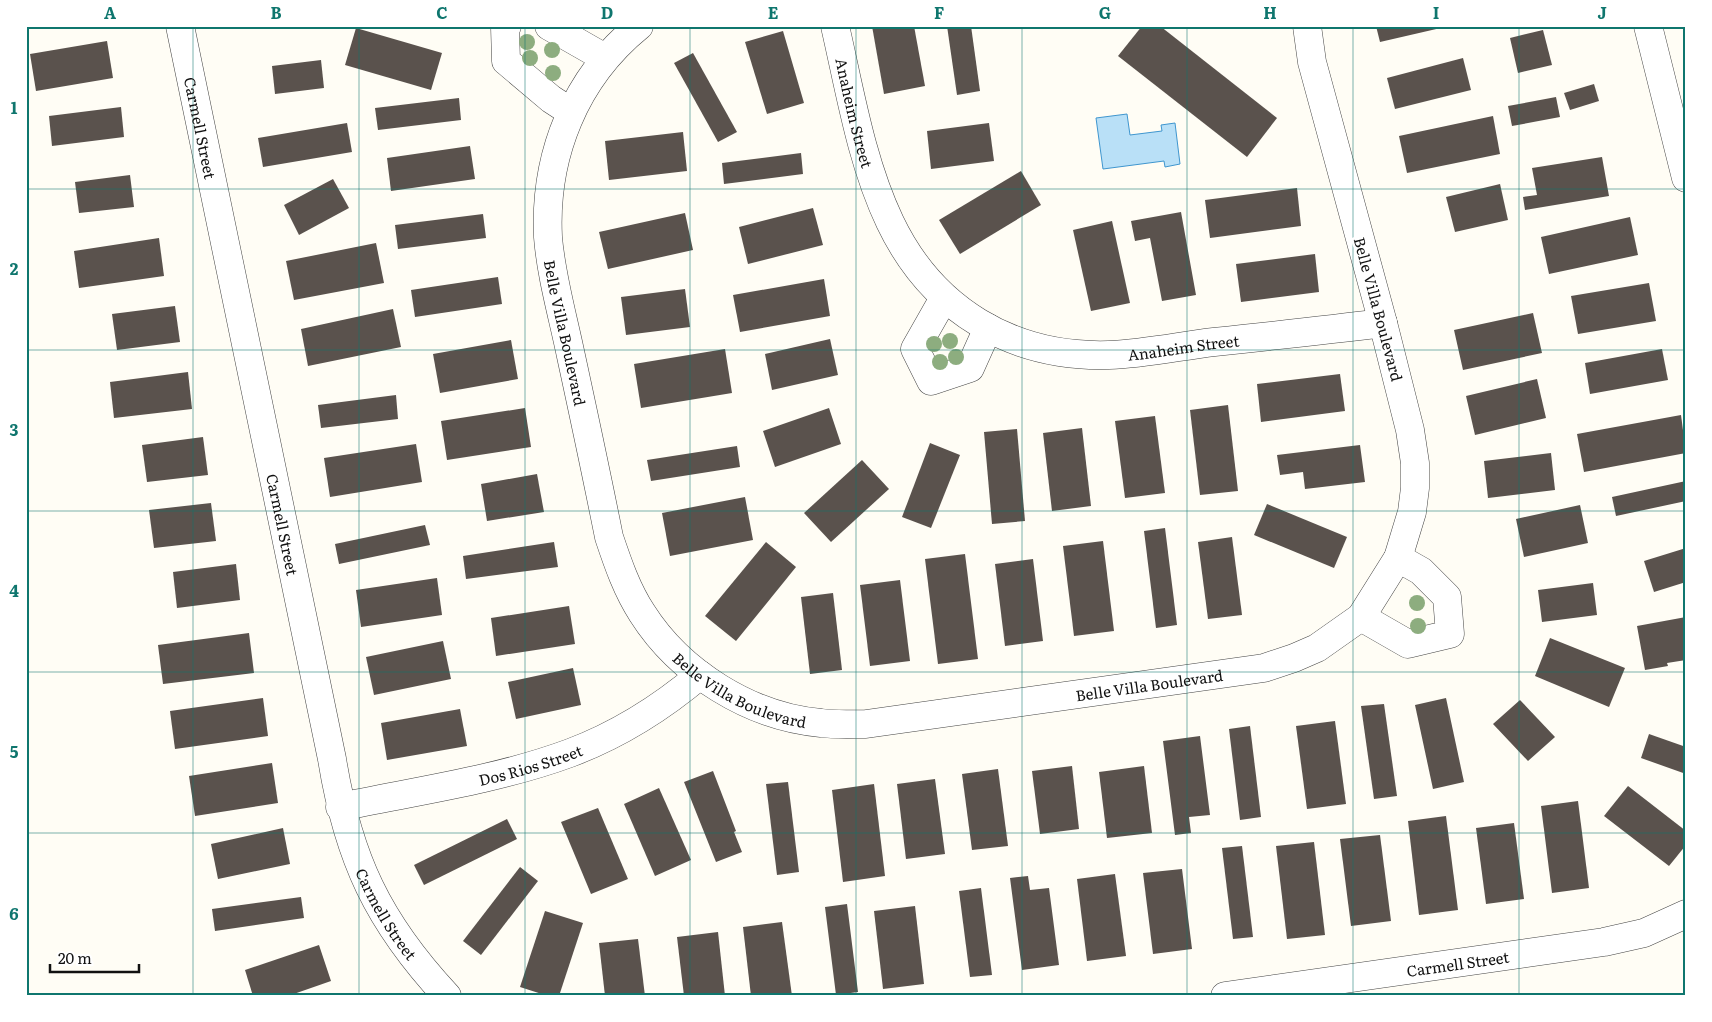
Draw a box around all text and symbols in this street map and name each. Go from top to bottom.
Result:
text: A [104,0,116,24]
text: B [270,0,282,24]
text: C [436,0,448,24]
text: D [601,0,613,24]
text: E [768,0,779,24]
text: F [934,0,944,24]
text: G [1099,0,1111,24]
text: H [1263,0,1277,24]
text: I [1433,0,1439,24]
text: J [1597,0,1607,24]
street label: Anaheim Street [831,56,880,170]
street label: Carmell Street [179,75,223,181]
text: 1 [11,95,18,119]
street label: Belle Villa Boulevard [1349,234,1409,384]
text: 2 [10,256,19,280]
street label: Belle Villa Boulevard [539,258,593,408]
street label: Anaheim Street [1127,328,1240,365]
text: 3 [10,417,19,441]
street label: Carmell Street [262,471,305,577]
text: 4 [9,578,19,602]
street label: Belle Villa Boulevard [668,646,808,733]
street label: Belle Villa Boulevard [1074,662,1224,706]
street label: Dos Rios Street [476,738,586,790]
text: 5 [10,739,19,763]
street label: Carmell Street [351,864,423,964]
text: 6 [9,901,19,925]
scale bar [50,942,139,974]
street label: Carmell Street [1405,944,1510,982]
text: 20 m [58,946,92,969]

